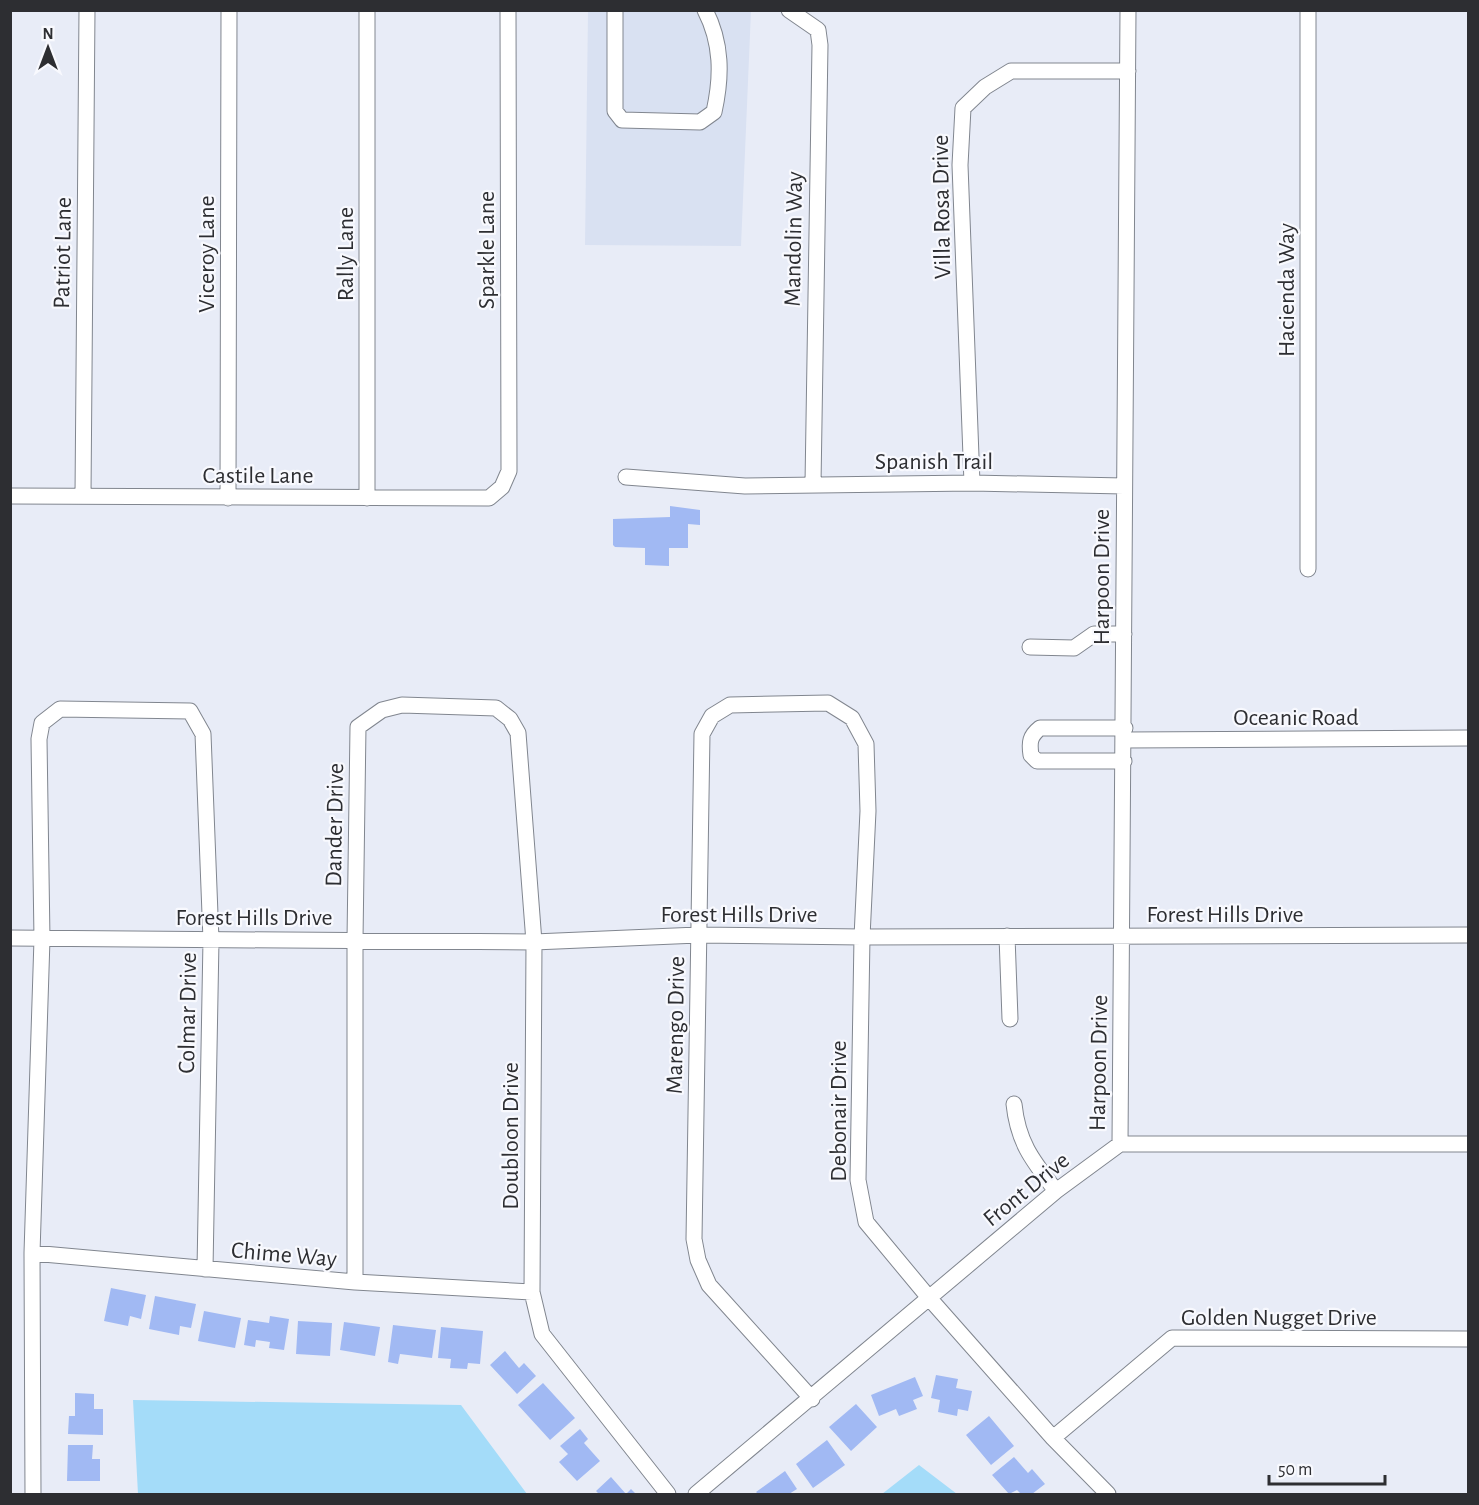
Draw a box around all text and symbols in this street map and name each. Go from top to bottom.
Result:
north arrow [18,18,78,78]
text: N [42,26,54,42]
street label: Villa Rosa Drive [929,135,955,279]
street label: Mandolin Way [781,171,807,307]
street label: Sparkle Lane [475,191,499,309]
street label: Viceroy Lane [195,195,219,313]
street label: Patriot Lane [50,197,76,309]
street label: Rally Lane [334,207,358,301]
street label: Hacienda Way [1275,223,1299,357]
street label: Spanish Trail [875,450,993,474]
street label: Castile Lane [202,464,314,488]
street label: Harpoon Drive [1090,509,1114,645]
street label: Oceanic Road [1233,706,1359,730]
street label: Dander Drive [322,763,348,887]
street label: Forest Hills Drive [660,903,818,927]
street label: Forest Hills Drive [1146,903,1304,927]
street label: Forest Hills Drive [175,906,333,930]
street label: Colmar Drive [175,952,201,1074]
street label: Marengo Drive [663,956,689,1094]
street label: Harpoon Drive [1086,995,1112,1131]
street label: Debonair Drive [827,1040,851,1182]
street label: Doubloon Drive [499,1062,523,1210]
street label: Front Drive [979,1148,1074,1231]
street label: Chime Way [230,1238,338,1272]
street label: Golden Nugget Drive [1181,1306,1377,1330]
scale bar [1269,1448,1384,1486]
text: 50 m [1278,1461,1312,1479]

